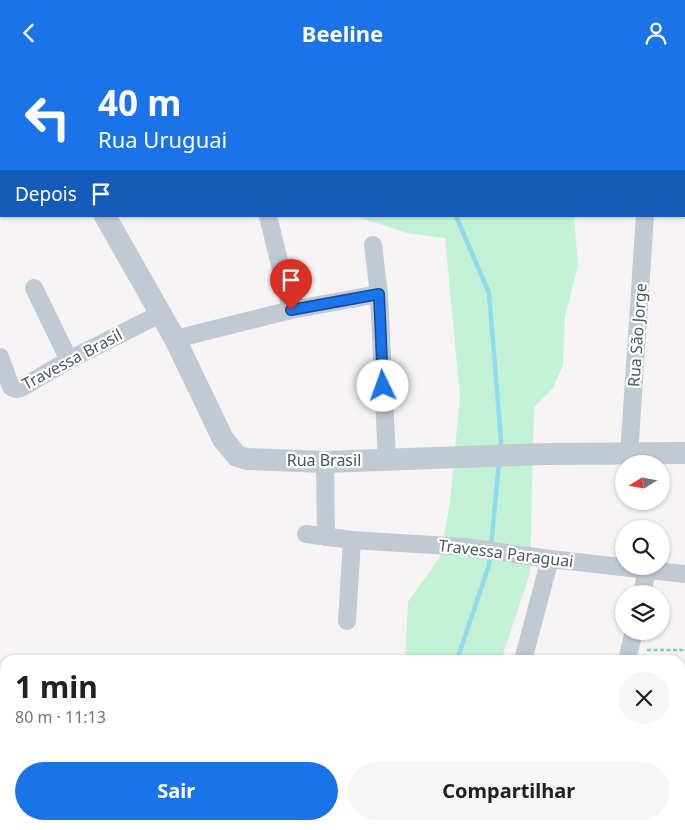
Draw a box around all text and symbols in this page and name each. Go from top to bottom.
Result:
text: Beeline [302,18,383,48]
icon: back [15,19,43,47]
icon: person [642,19,670,47]
text: 40 m [98,79,181,126]
icon: left [15,85,80,150]
text: Rua Uruguai [98,124,227,154]
icon: arrive [87,180,115,208]
text: Depois [15,181,77,207]
pin [270,259,312,310]
icon: arrive [277,266,305,294]
street label: Rua São Jorge [622,282,652,388]
street label: Travessa Brasil [18,323,126,395]
position arrow [356,359,408,411]
street label: Rua Brasil [287,449,361,471]
north arrow [615,455,670,510]
map controls [615,455,670,640]
button: search [615,520,670,575]
street label: Travessa Paraguai [437,534,575,572]
button: layers [615,585,670,640]
text: 1 min [15,666,98,707]
button: close [618,672,670,724]
text: 80 m · 11:13 [15,706,106,728]
button: Sair [15,762,338,820]
button: Compartilhar [348,762,670,820]

